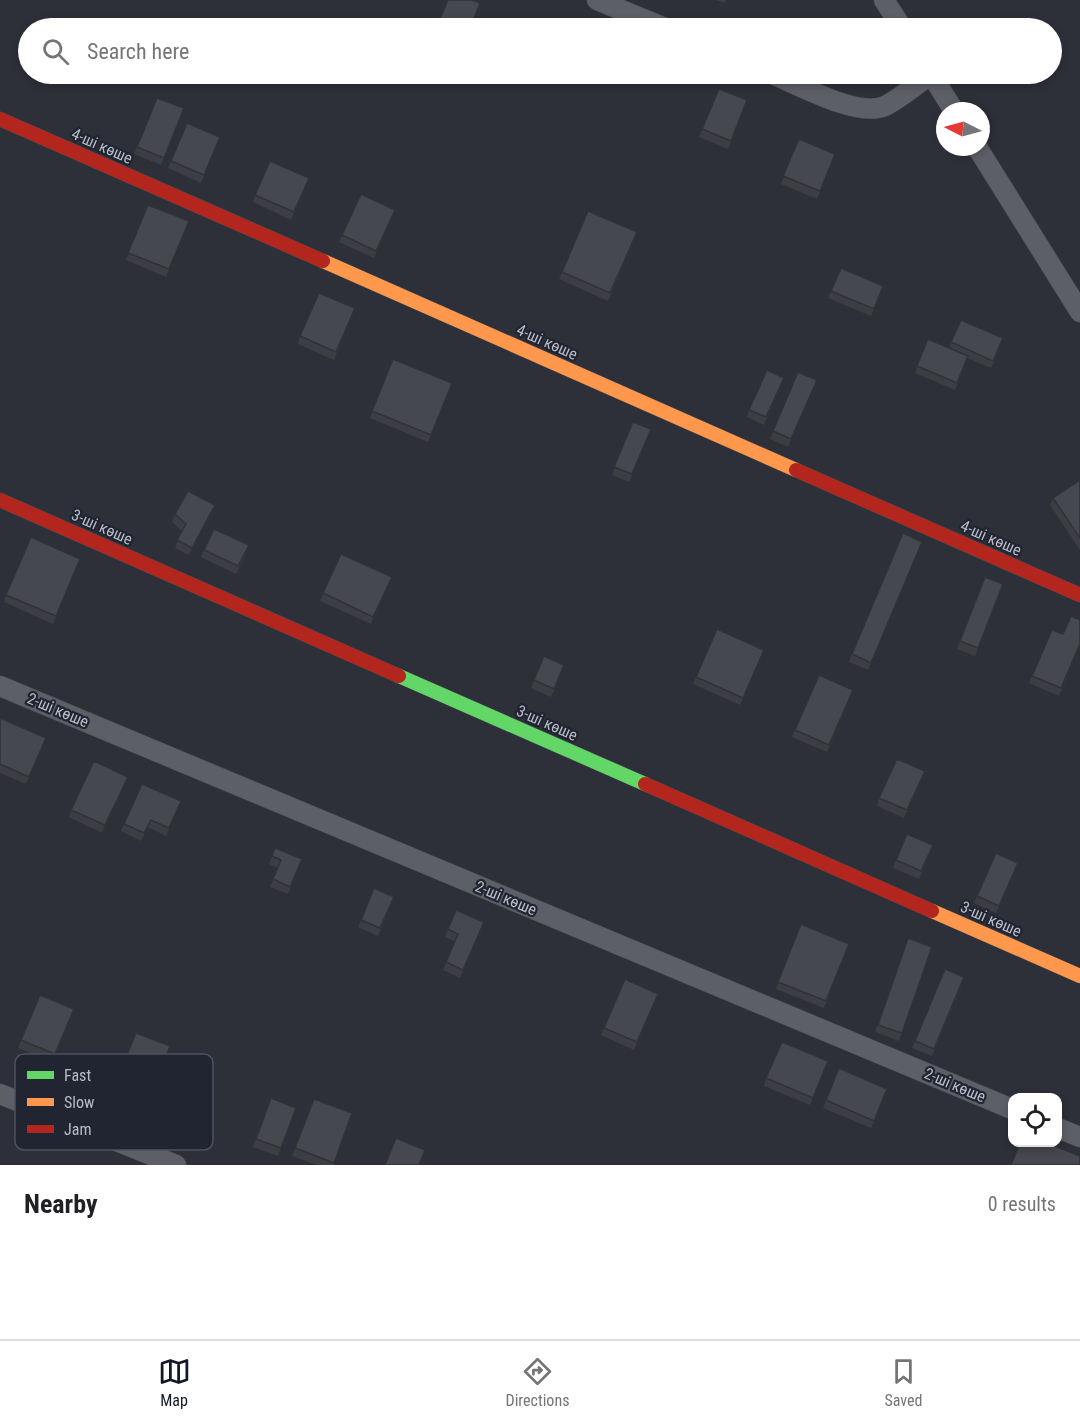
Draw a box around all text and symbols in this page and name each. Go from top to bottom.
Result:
search box [18,18,1062,84]
icon: search [39,35,72,68]
text: Search here [87,39,189,64]
north arrow [936,102,990,156]
street label: 4-шi көше [69,124,135,168]
street label: 4-шi көше [514,320,580,364]
street label: 3-шi көше [69,505,135,549]
street label: 4-шi көше [958,516,1024,560]
street label: 2-ші көше [24,689,92,731]
street label: 3-шi көше [514,701,580,745]
street label: 2-ші көше [472,877,540,919]
street label: 3-шi көше [958,897,1024,941]
legend [15,1054,213,1150]
street label: 2-ші көше [921,1064,989,1106]
text: Fast [64,1066,91,1085]
text: Slow [64,1093,94,1112]
map controls [1008,1093,1062,1147]
button: locate [1008,1093,1062,1147]
text: Jam [64,1120,91,1139]
text: Nearby [24,1189,98,1219]
text: 0 results [988,1192,1056,1216]
tab: Map [158,1355,191,1410]
tab: Directions [506,1355,569,1410]
tab: Saved [884,1355,922,1410]

